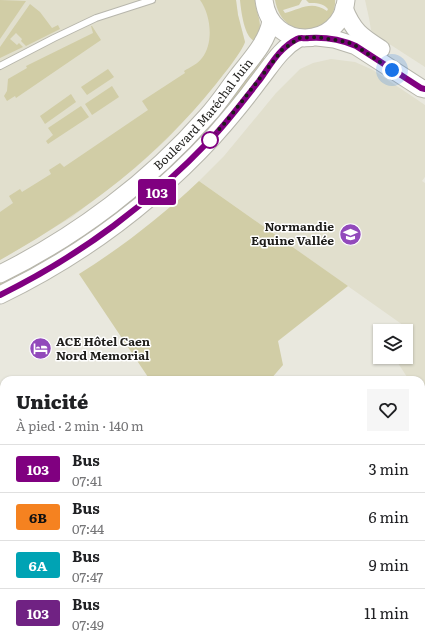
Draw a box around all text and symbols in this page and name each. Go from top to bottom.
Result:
street label: Boulevard Maréchal Juin [149,54,257,174]
your location [382,60,402,80]
unlabelled marker [201,131,219,149]
line badge: 103 [134,179,180,205]
text: 103 [146,182,168,202]
place label: Normandie Equine Vallée [251,217,334,249]
school or university icon: Normandie Equine Vallée [337,221,363,247]
map controls [373,324,413,364]
button: layers [373,324,413,364]
place label: ACE Hôtel Caen Nord Memorial [56,332,151,364]
hotel icon: ACE Hôtel Caen Nord Memorial [28,336,54,362]
text: Unicité [16,387,88,415]
button: heart [367,389,409,431]
text: À pied · 2 min · 140 m [16,416,144,435]
text: Bus [72,448,100,471]
text: 3 min [368,457,409,480]
text: 103 [27,459,49,479]
text: 07:41 [72,471,102,490]
text: Bus [72,496,100,519]
text: 6 min [368,505,409,528]
text: 6B [29,507,47,527]
text: 07:44 [72,519,104,538]
text: Bus [72,544,100,567]
text: 9 min [369,553,409,576]
text: 6A [29,555,47,575]
text: 07:47 [72,567,103,586]
text: Bus [72,592,100,615]
text: 11 min [364,601,409,624]
text: 103 [27,603,49,623]
text: 07:49 [72,615,104,634]

